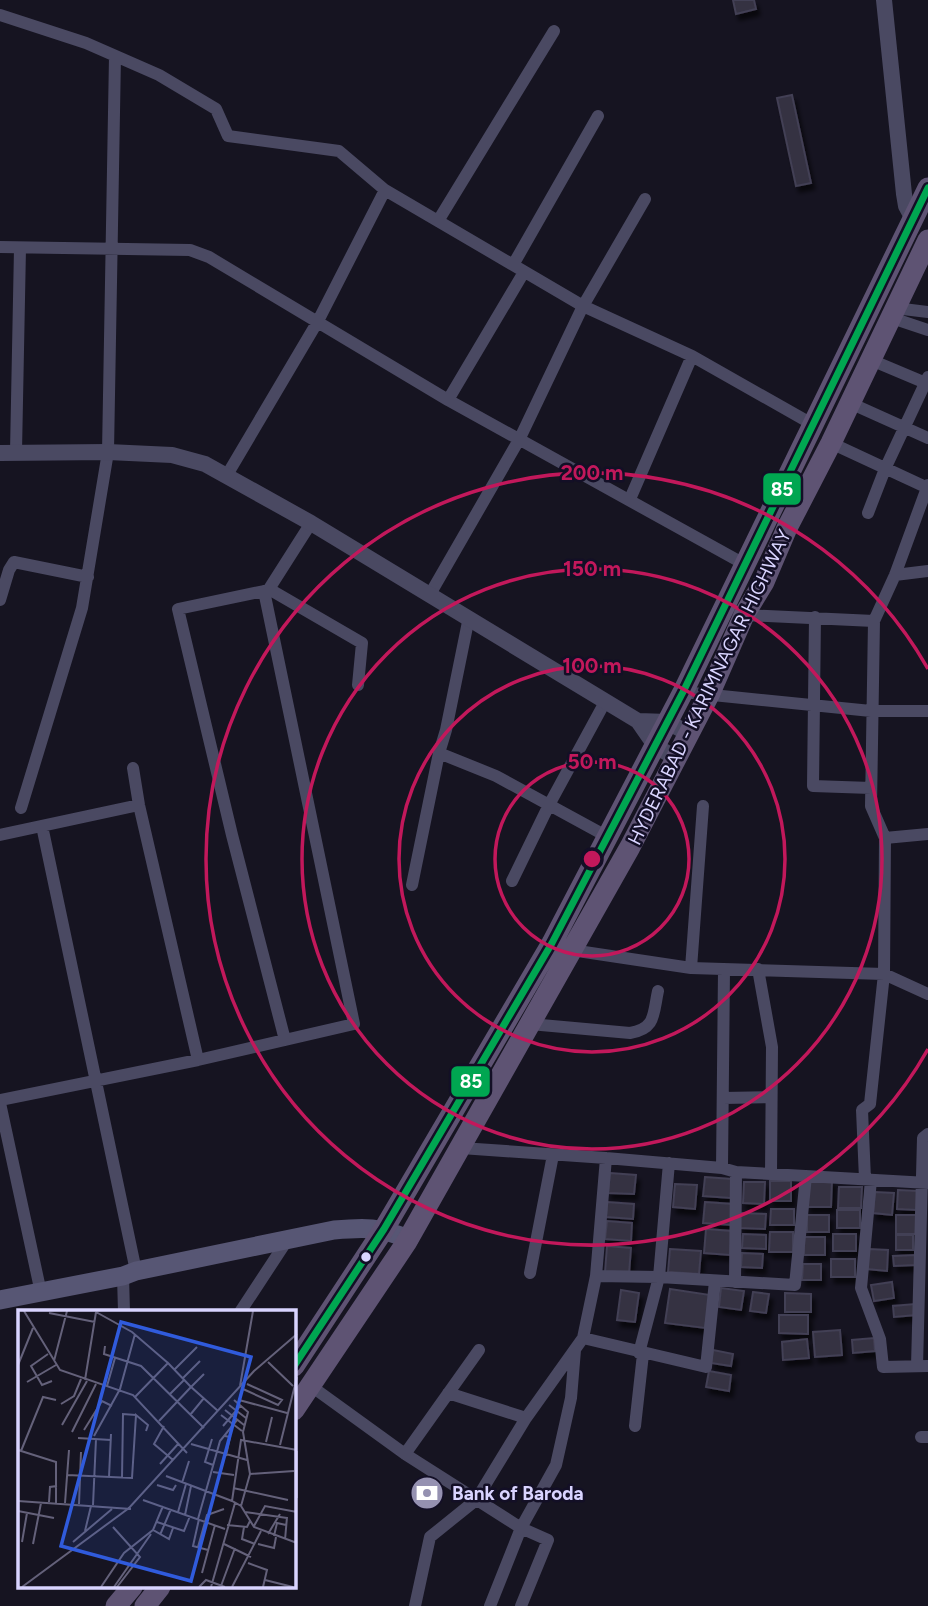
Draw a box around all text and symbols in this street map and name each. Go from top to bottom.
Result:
text: 200 m [561,460,623,485]
line badge: 85 [762,472,802,506]
text: 85 [771,478,793,501]
street label: HYDERABAD - KARIMNAGAR HIGHWAY [623,525,796,849]
text: 150 m [563,556,621,581]
text: 100 m [562,653,622,678]
text: 50 m [567,749,617,774]
centre of rings [580,847,604,871]
line badge: 85 [450,1065,491,1098]
text: 85 [460,1070,482,1093]
unlabelled marker [359,1250,373,1264]
inset map [18,1310,296,1588]
bank icon: Bank of Baroda [408,1474,446,1512]
place label: Bank of Baroda [452,1482,584,1505]

